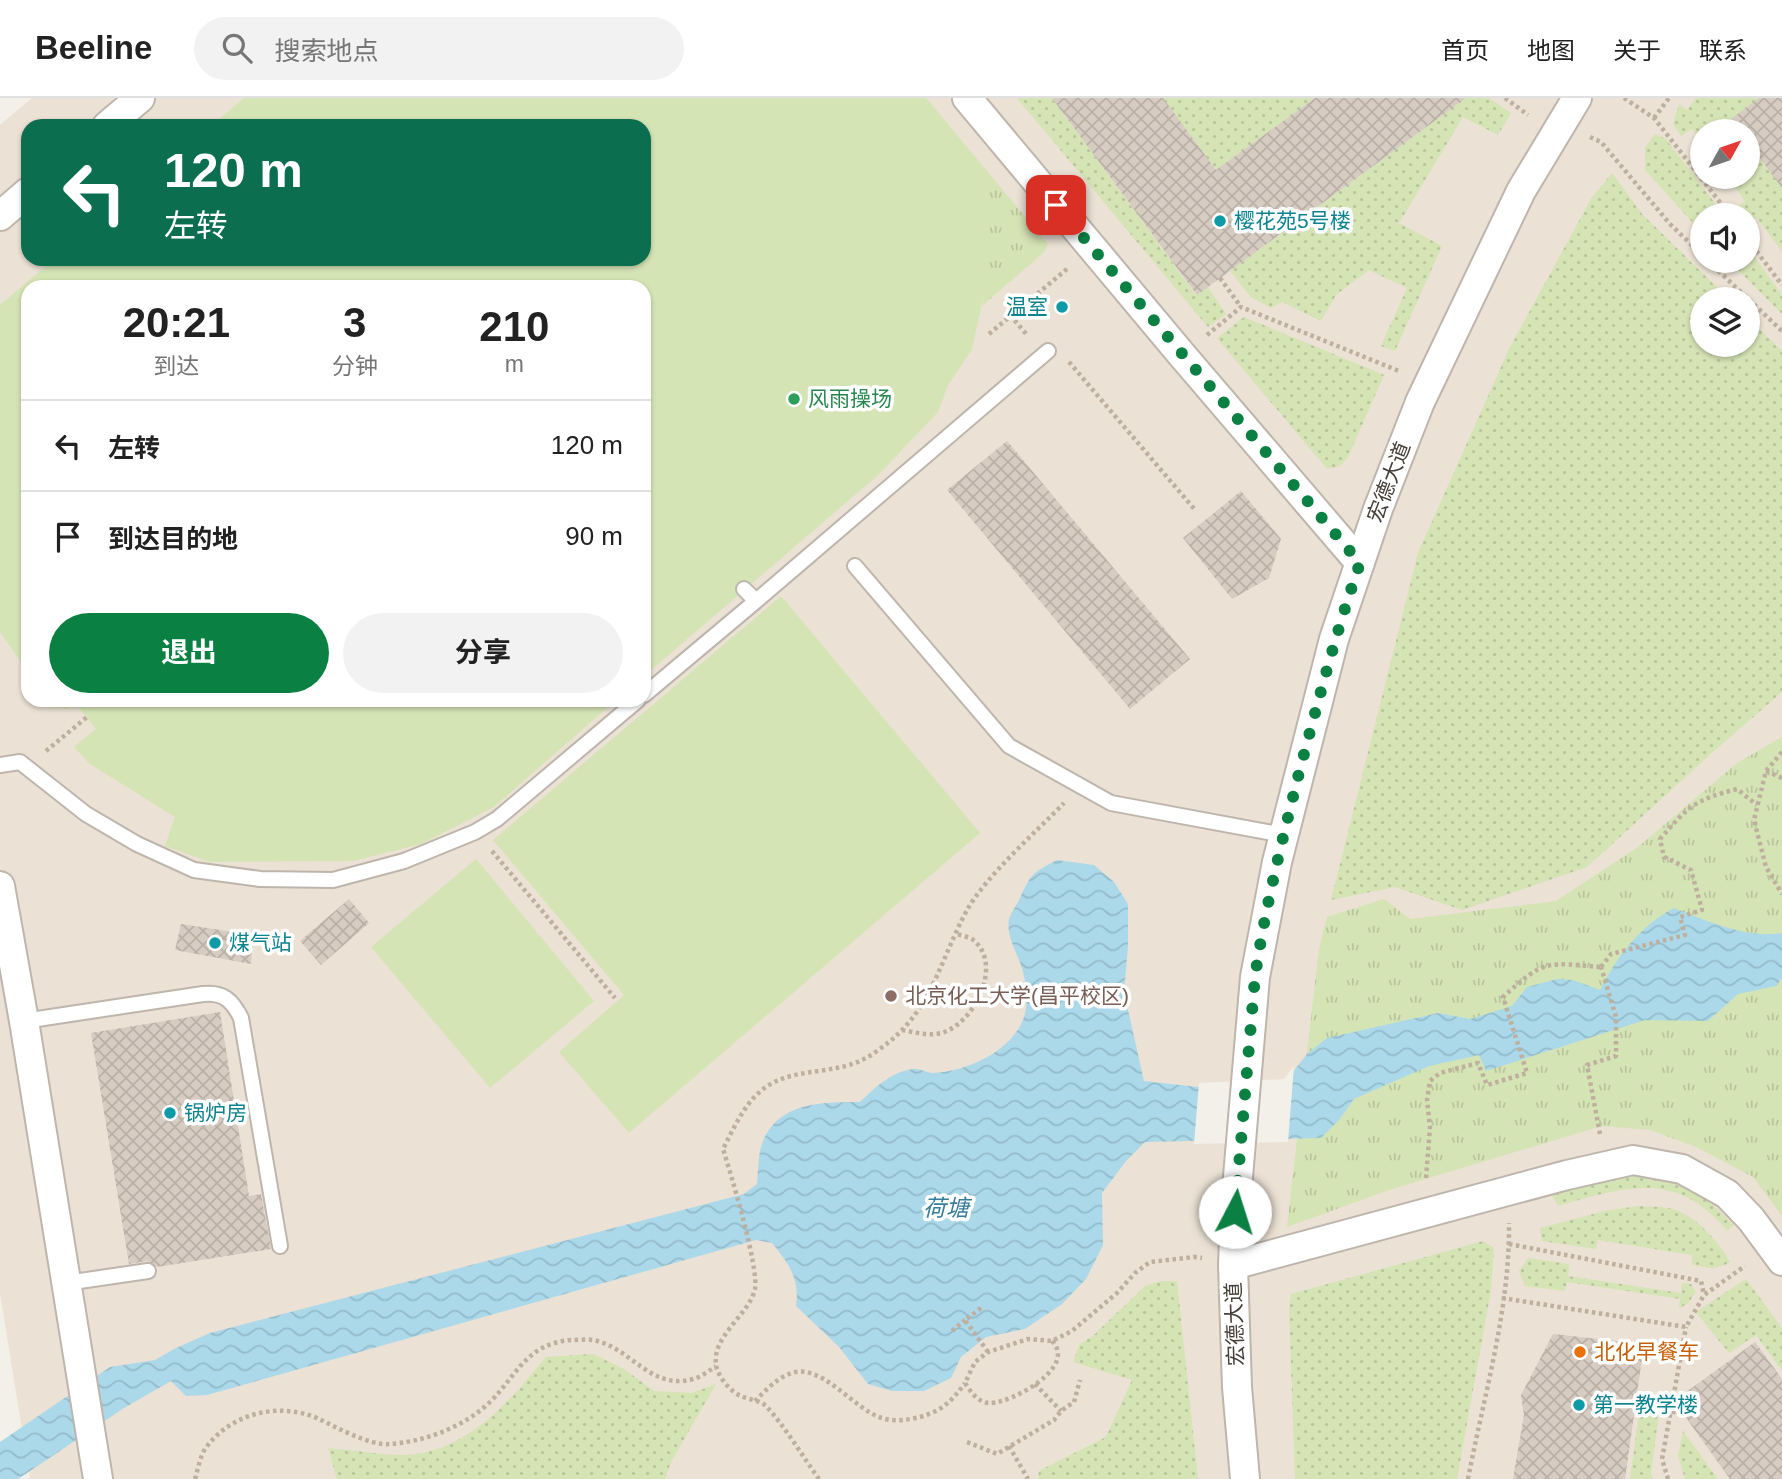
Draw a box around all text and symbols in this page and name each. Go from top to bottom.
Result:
search box [194,17,684,80]
text: Beeline [35,29,152,66]
icon: search [218,29,256,67]
text: 搜索地点 [274,36,378,66]
text: 首页 [1441,37,1489,64]
text: 地图 [1527,37,1575,64]
text: 关于 [1613,37,1661,64]
text: 联系 [1699,37,1747,64]
north arrow [1690,119,1760,189]
map controls [1690,119,1760,357]
text: 120 m [164,143,303,197]
icon: left [49,147,140,238]
pin [1026,175,1086,235]
icon: arrive [1037,186,1075,224]
button: sound [1690,203,1760,273]
text: 左转 [164,208,228,244]
place label: 樱花苑5号楼 [1234,209,1351,232]
marker: 樱花苑5号楼 [1212,213,1228,229]
button: layers [1690,287,1760,357]
place label: 温室 [1006,295,1048,318]
text: 20:21 [123,299,230,346]
text: 3 [343,299,366,346]
marker: 温室 [1054,299,1070,315]
text: 210 [479,303,549,350]
text: m [505,351,524,377]
text: 到达 [153,353,199,379]
text: 分钟 [332,353,378,379]
place label: 风雨操场 [808,387,892,410]
marker: 风雨操场 [786,391,802,407]
icon: left [49,427,87,465]
text: 120 m [551,430,623,460]
text: 左转 [108,433,160,463]
street label: 宏德大道 [1363,438,1414,525]
icon: arrive [49,518,87,556]
text: 90 m [565,521,623,551]
text: 到达目的地 [108,524,238,554]
button: 退出 [49,613,329,693]
button: 分享 [343,613,623,693]
place label: 煤气站 [229,931,292,954]
marker: 煤气站 [207,935,223,951]
place label: 北京化工大学(昌平校区) [905,984,1129,1007]
marker: 北京化工大学(昌平校区) [883,988,899,1004]
place label: 锅炉房 [184,1101,247,1124]
marker: 锅炉房 [162,1105,178,1121]
position arrow [1198,1175,1272,1249]
water label: 荷塘 [923,1195,973,1221]
street label: 宏德大道 [1222,1282,1247,1366]
place label: 北化早餐车 [1594,1340,1699,1363]
marker: 北化早餐车 [1572,1344,1588,1360]
place label: 第一教学楼 [1593,1393,1698,1416]
marker: 第一教学楼 [1571,1397,1587,1413]

